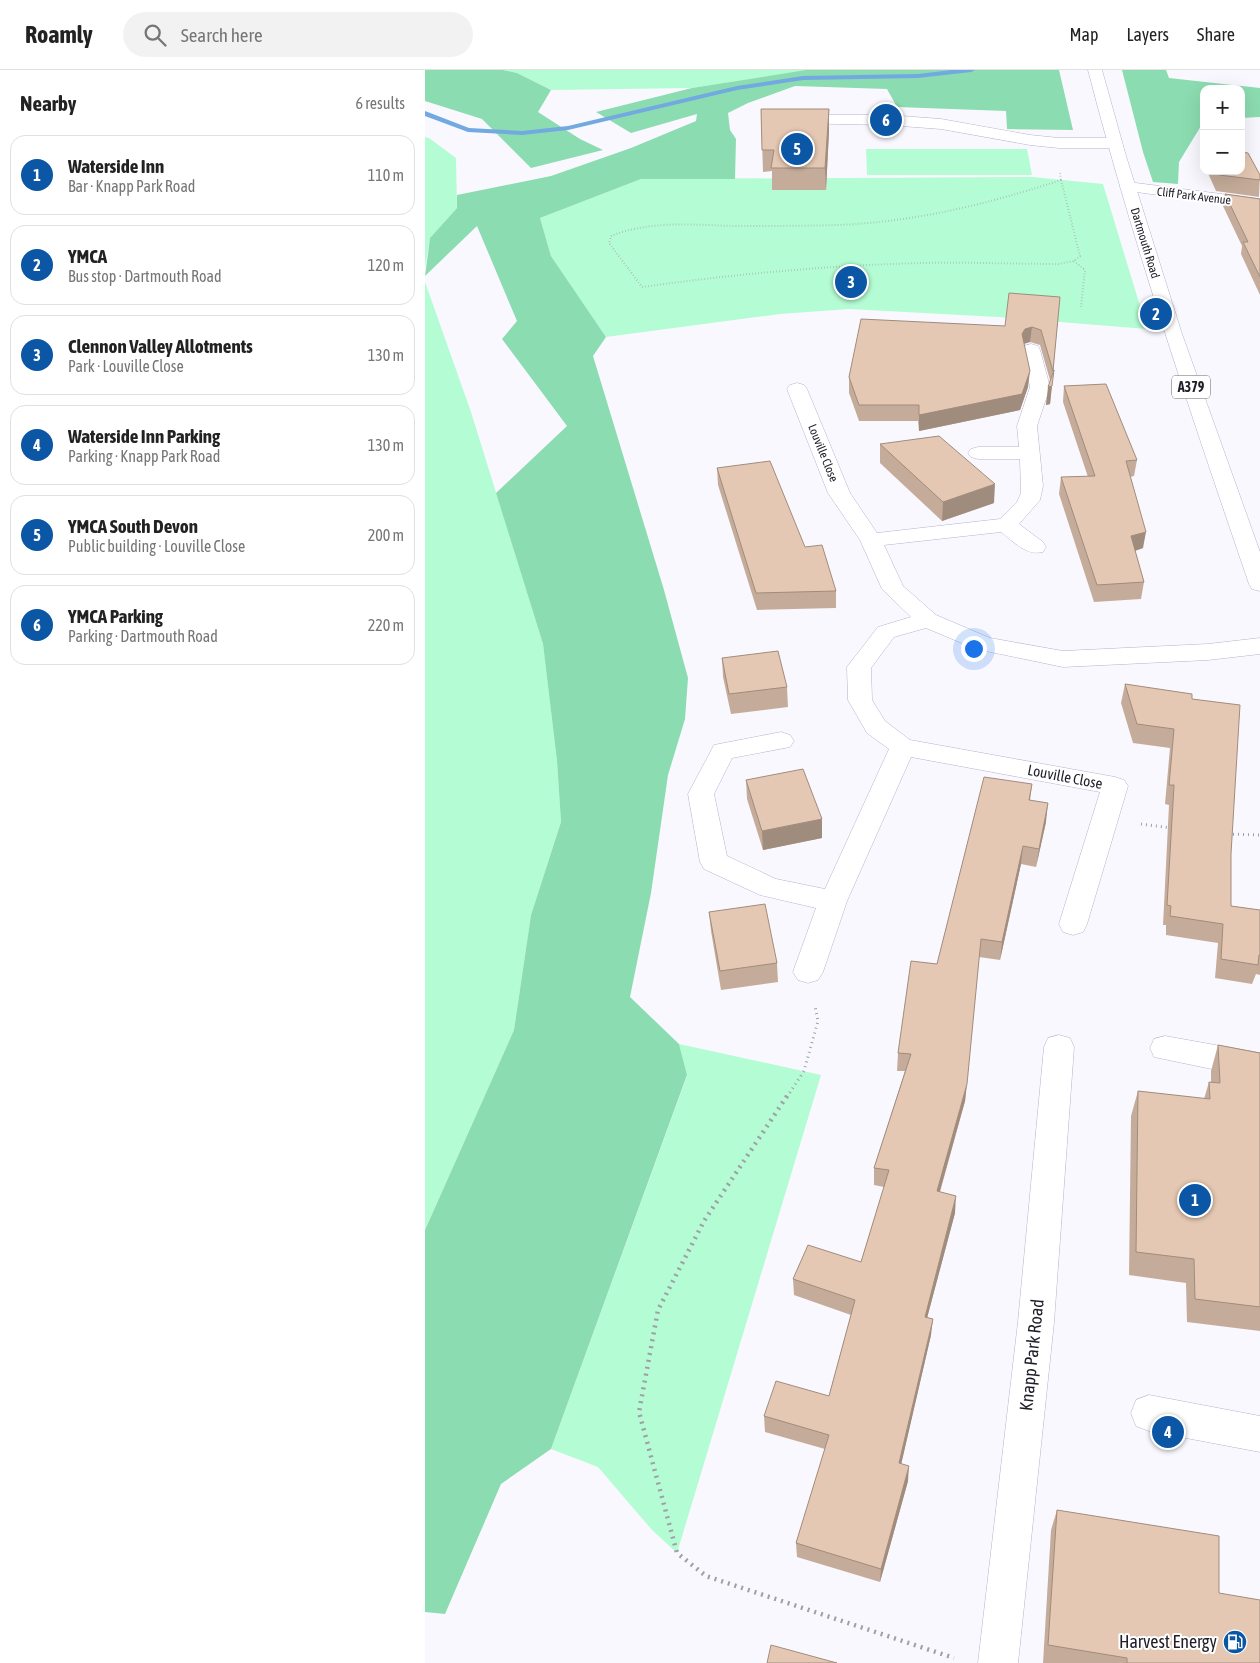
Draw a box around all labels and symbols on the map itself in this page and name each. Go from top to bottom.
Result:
pin: 6 [870,101,902,139]
pin: 5 [781,130,813,168]
street label: Cliff Park Avenue [1156,185,1232,207]
street label: Dartmouth Road [1128,206,1162,280]
pin: 3 [835,263,867,301]
pin: 2 [1140,295,1172,333]
road number: A379 [1172,376,1210,398]
street label: Louville Close [805,422,841,484]
your location [961,636,987,662]
street label: Louville Close [1026,761,1104,792]
pin: 1 [1179,1181,1211,1219]
street label: Knapp Park Road [1015,1298,1048,1412]
pin: 4 [1152,1413,1184,1451]
fuel station icon: Harvest Energy [1222,1629,1248,1655]
place label: Harvest Energy [1119,1631,1217,1652]

